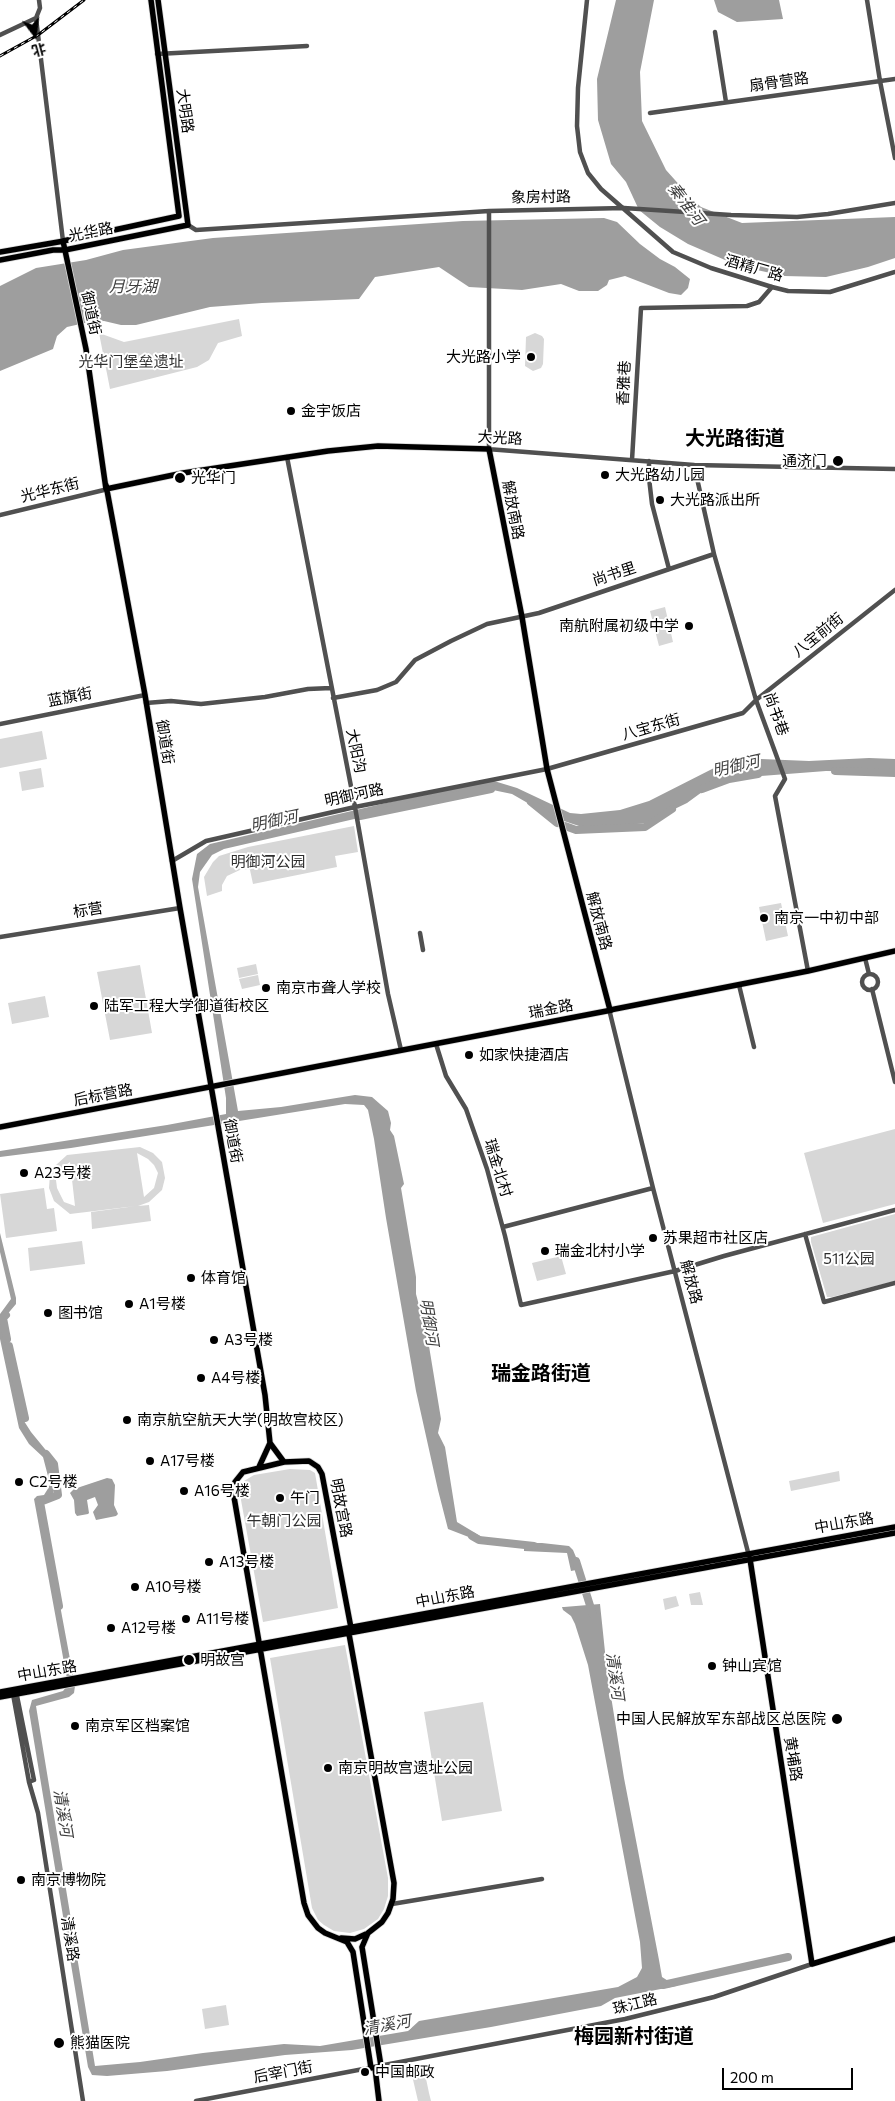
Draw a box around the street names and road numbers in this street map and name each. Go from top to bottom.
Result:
street label: 扇骨营路 [748,69,810,95]
street label: 大明路 [173,87,197,135]
street label: 象房村路 [511,187,571,207]
street label: 光华路 [67,219,115,245]
street label: 酒精厂路 [723,251,785,285]
street label: 御道街 [78,289,104,337]
street label: 香雅巷 [614,360,634,406]
street label: 大光路 [477,428,523,448]
street label: 光华东街 [19,474,81,506]
street label: 解放南路 [498,479,528,541]
street label: 尚书里 [590,558,638,590]
street label: 八宝前街 [789,609,847,661]
street label: 蓝旗街 [46,684,94,710]
street label: 尚书巷 [760,690,792,738]
street label: 八宝东街 [620,710,682,744]
street label: 御道街 [153,718,177,766]
street label: 大阳沟 [343,727,369,775]
street label: 明御河路 [323,780,385,810]
street label: 解放南路 [583,890,615,952]
street label: 标营 [72,899,104,921]
street label: 瑞金路 [527,996,575,1022]
street label: 后标营路 [72,1080,134,1110]
street label: 御道街 [220,1117,246,1165]
street label: 瑞金北村 [481,1137,515,1199]
street label: 解放路 [676,1258,706,1306]
street label: 明故宫路 [326,1477,356,1539]
street label: 中山东路 [813,1509,875,1537]
street label: 中山东路 [414,1582,476,1612]
street label: 中山东路 [16,1657,78,1685]
street label: 黄埔路 [781,1735,805,1783]
street label: 清溪路 [58,1915,82,1963]
street label: 珠江路 [611,1990,659,2018]
street label: 后宰门街 [252,2057,314,2087]

